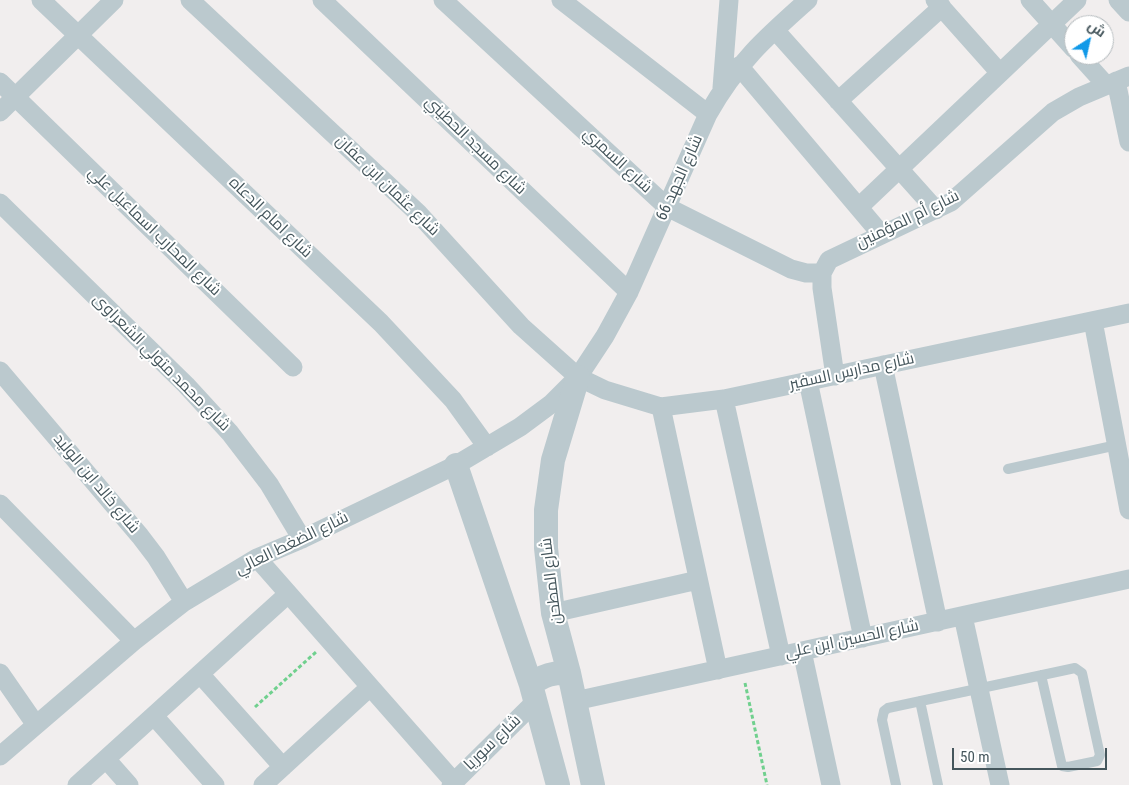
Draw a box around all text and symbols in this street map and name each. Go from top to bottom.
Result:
north arrow [1064,15,1114,65]
text: ش [1085,17,1109,40]
street label: شارع مسجد الحطيني [420,93,530,199]
street label: شارع السمري [579,124,655,198]
street label: شارع عثمان ابن عفان [331,131,443,241]
street label: شارع الجهد 66 [653,132,707,224]
street label: شارع المحارب اسماعيل علي [84,163,224,301]
street label: شارع امام الدعاه [224,173,316,263]
street label: شارع أم المؤمنين [853,187,963,253]
street label: شارع محمد متولي الشعراوى [88,290,234,436]
street label: شارع مدارس السفير [788,349,916,395]
street label: شارع خالد ابن الوليد [49,430,143,538]
street label: شارع الضغط العالي [232,508,352,580]
street label: شارع المطحن [537,537,567,625]
street label: شارع الحسين ابن علي [783,616,921,664]
street label: شارع سوريا [461,711,525,775]
scale bar [954,738,1109,770]
text: 50 m [960,748,990,766]

